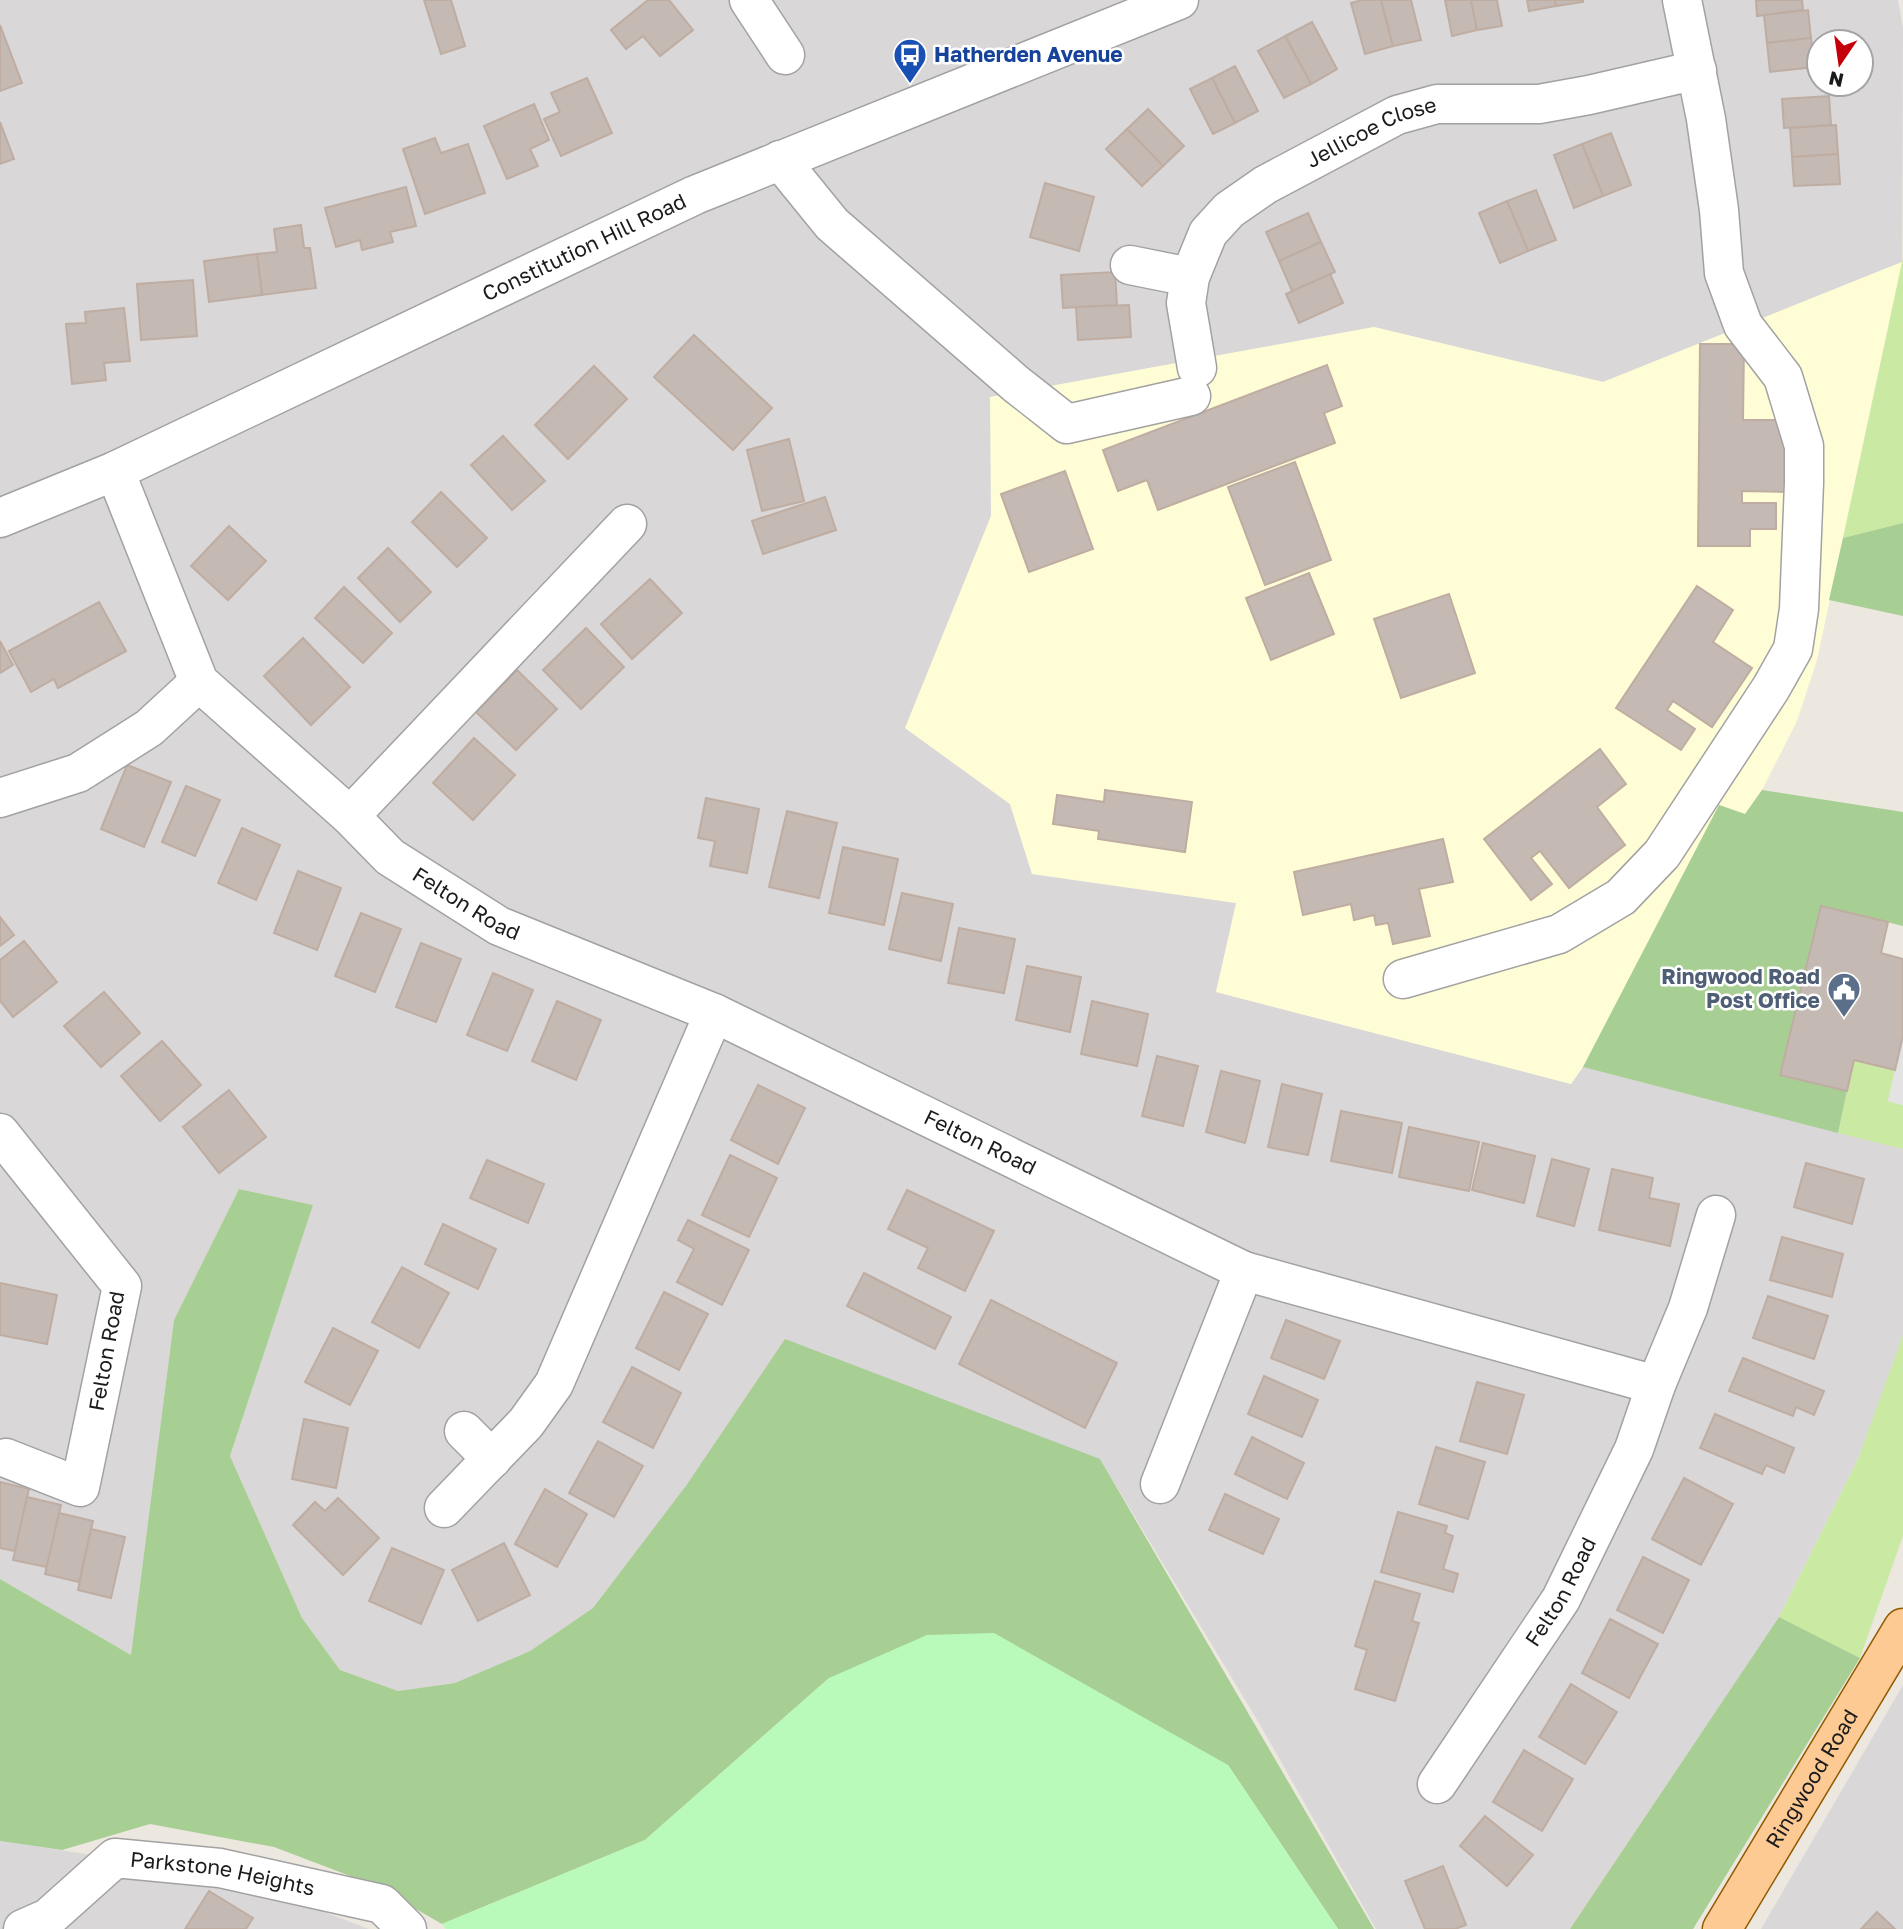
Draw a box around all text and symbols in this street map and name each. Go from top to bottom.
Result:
north arrow [1805,28,1875,98]
bus stop icon: Hatherden Avenue [891,36,929,85]
place label: Hatherden Avenue [934,41,1123,67]
text: N [1826,67,1846,93]
street label: Jellicoe Close [1301,91,1439,173]
street label: Constitution Hill Road [478,187,690,306]
street label: Felton Road [408,861,524,945]
place label: Ringwood Road Post Office [1661,963,1820,1013]
public building icon: Ringwood Road Post Office [1825,970,1863,1019]
street label: Felton Road [920,1103,1041,1180]
street label: Felton Road [83,1289,129,1413]
street label: Felton Road [1519,1533,1601,1651]
street label: Ringwood Road [1760,1704,1863,1853]
street label: Parkstone Heights [129,1846,318,1901]

